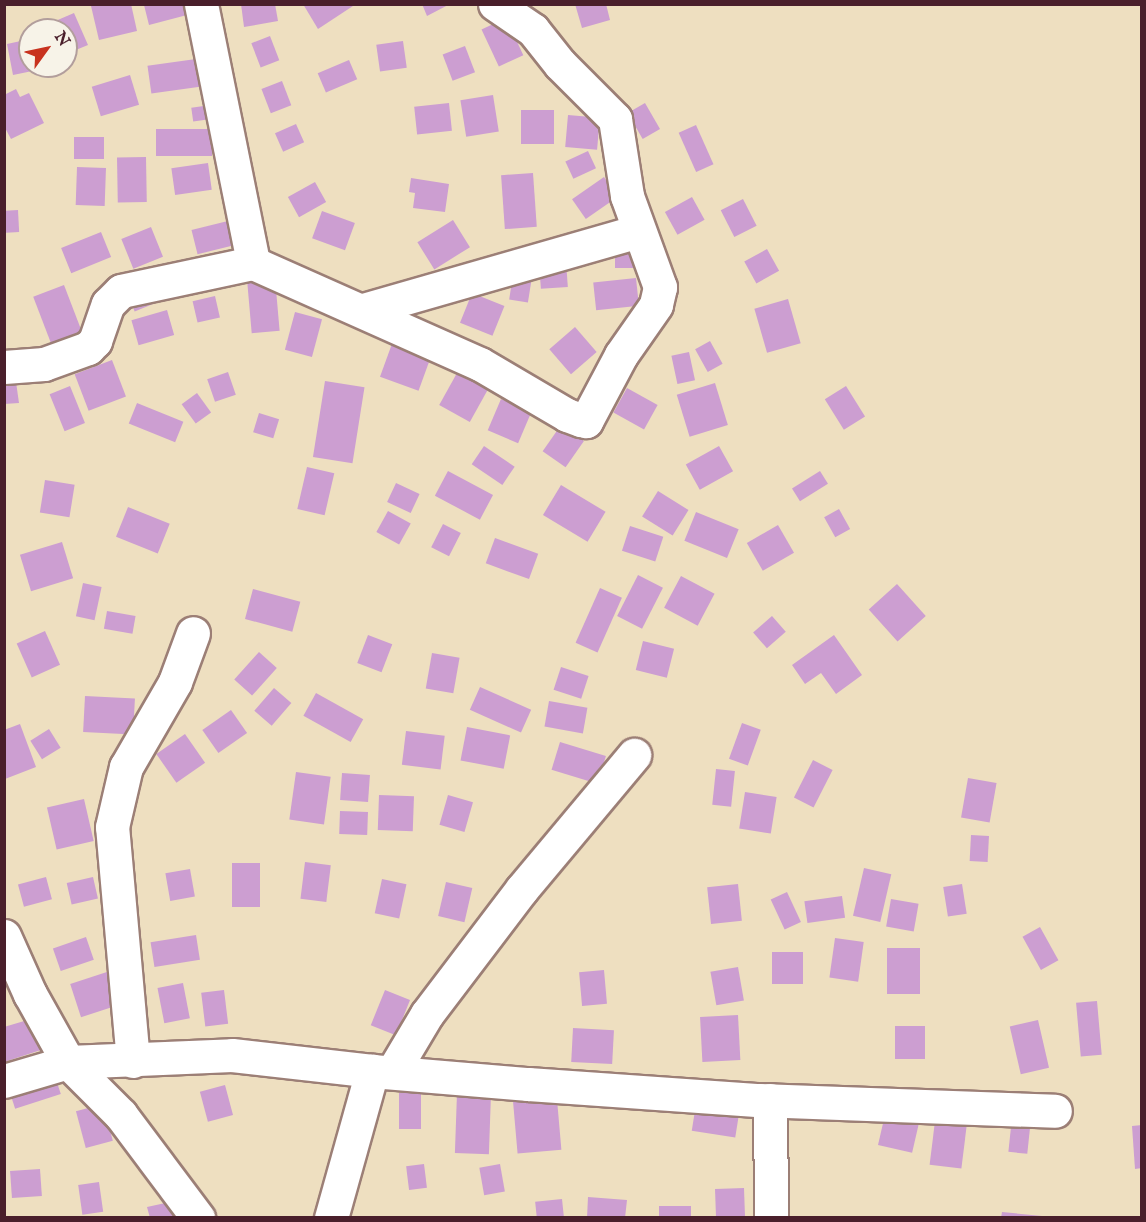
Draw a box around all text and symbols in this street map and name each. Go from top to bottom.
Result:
north arrow [18,18,78,78]
text: N [49,28,74,51]

